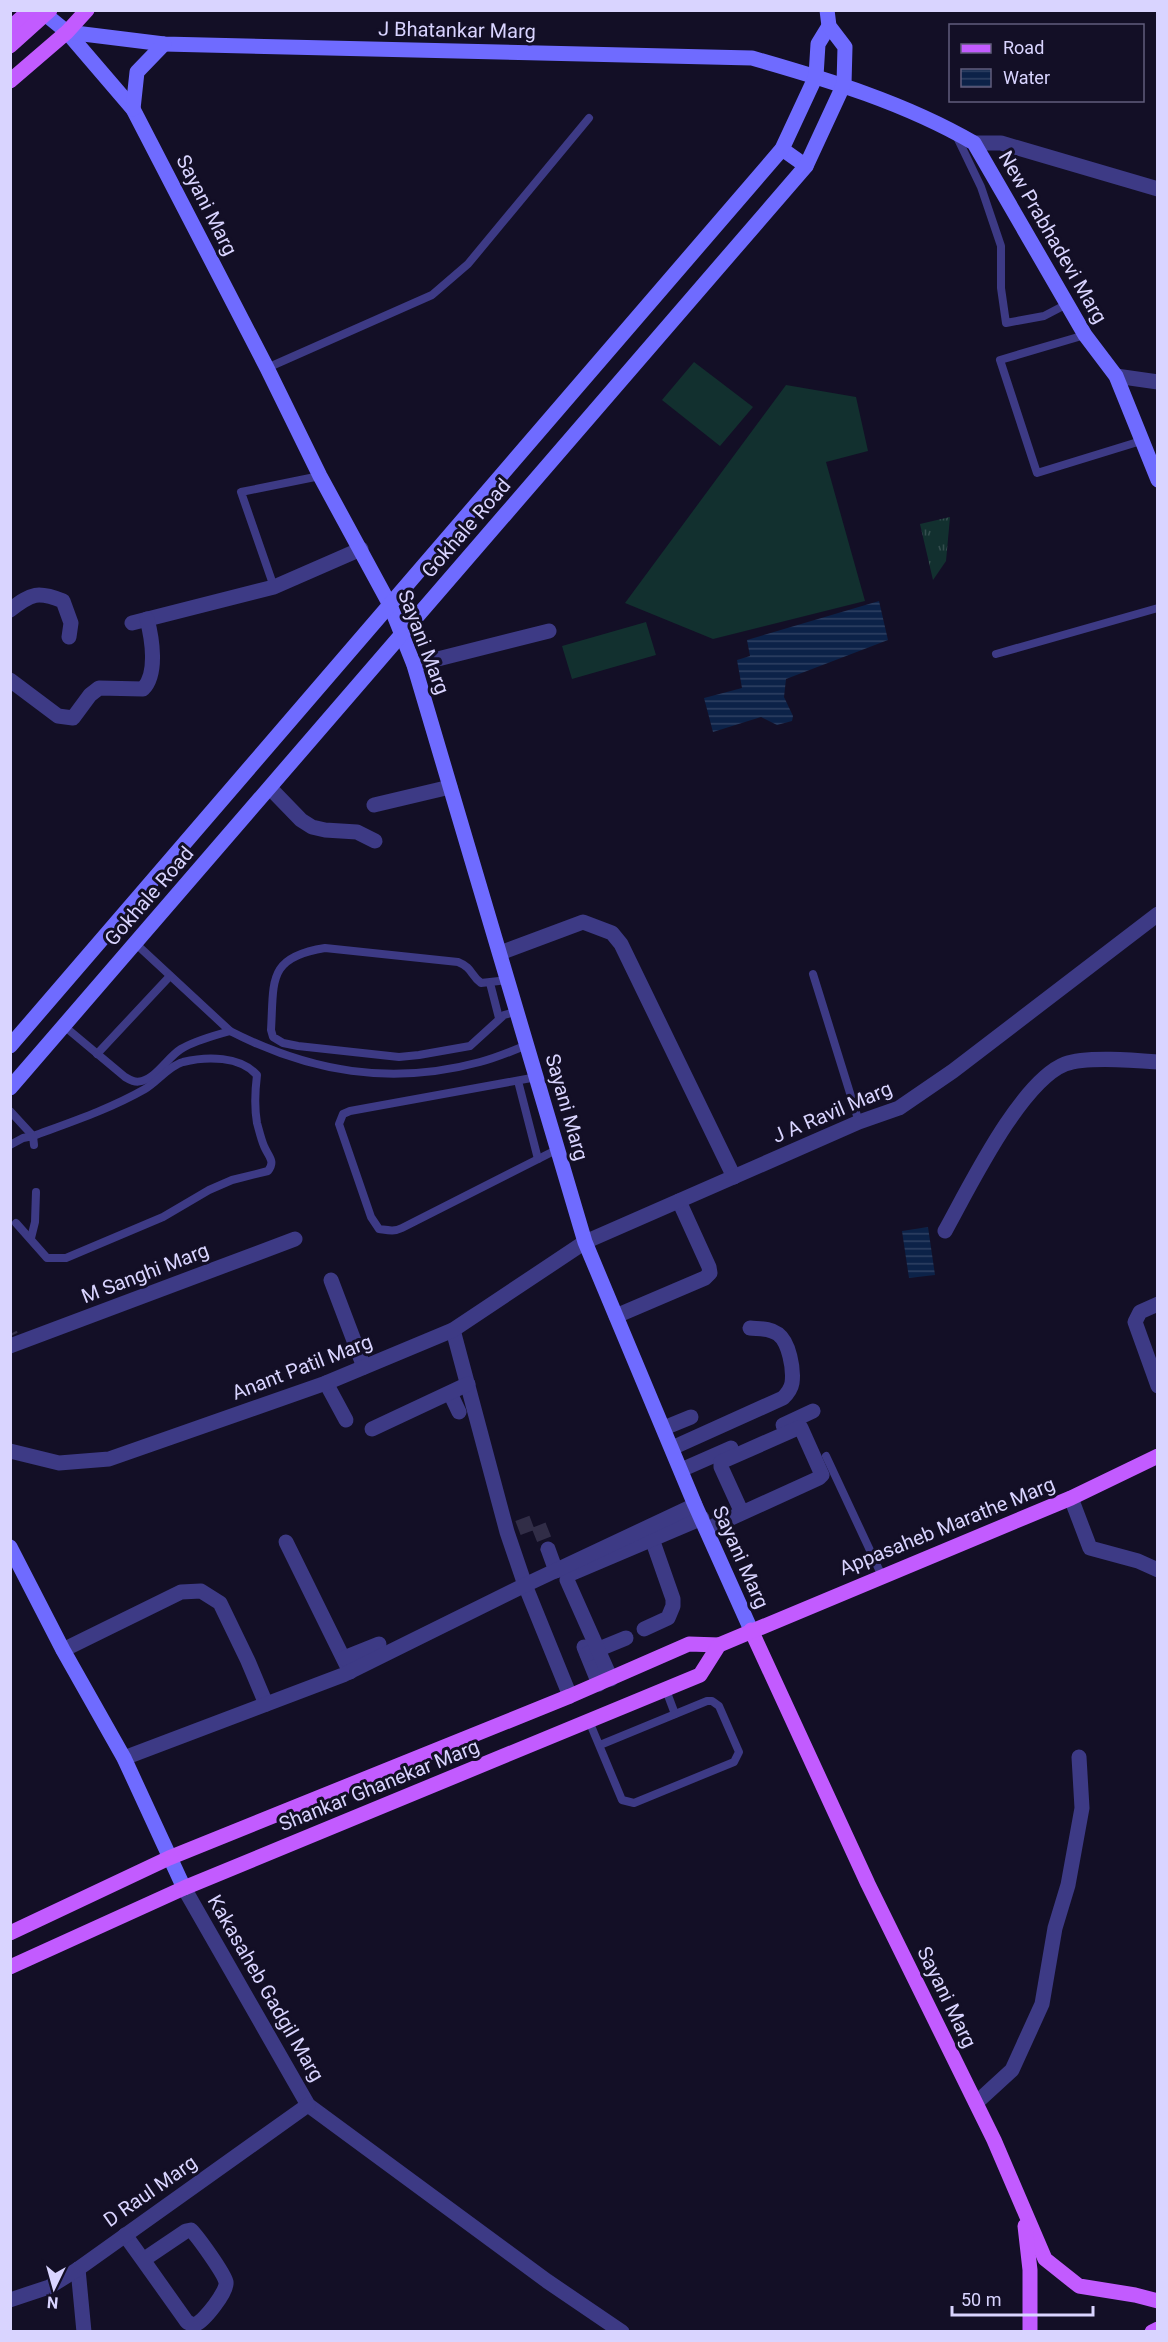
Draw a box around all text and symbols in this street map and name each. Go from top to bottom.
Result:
street label: J Bhatankar Marg [378,17,536,43]
legend [949,24,1144,102]
text: Road [1003,37,1044,58]
text: Water [1003,67,1050,88]
street label: New Prabhadevi Marg [994,146,1112,328]
street label: Sayani Marg [171,151,243,259]
street label: Gokhale Road [416,474,516,582]
street label: Sayani Marg [393,586,455,698]
street label: Gokhale Road [99,842,199,950]
street label: Sayani Marg [540,1051,594,1163]
street label: J A Ravil Marg [769,1076,895,1148]
street label: M Sanghi Marg [78,1238,212,1308]
street label: Anant Patil Marg [228,1329,376,1405]
street label: Appasaheb Marathe Marg [836,1472,1058,1580]
street label: Sayani Marg [708,1502,774,1612]
street label: Shankar Ghanekar Marg [275,1734,483,1836]
street label: Kakasaheb Gadgil Marg [203,1890,329,2086]
street label: Sayani Marg [912,1942,982,2052]
street label: D Raul Marg [99,2150,201,2232]
north arrow [24,2258,84,2318]
scale bar [952,2279,1093,2317]
text: 50 m [961,2289,1001,2310]
text: N [46,2292,59,2312]

